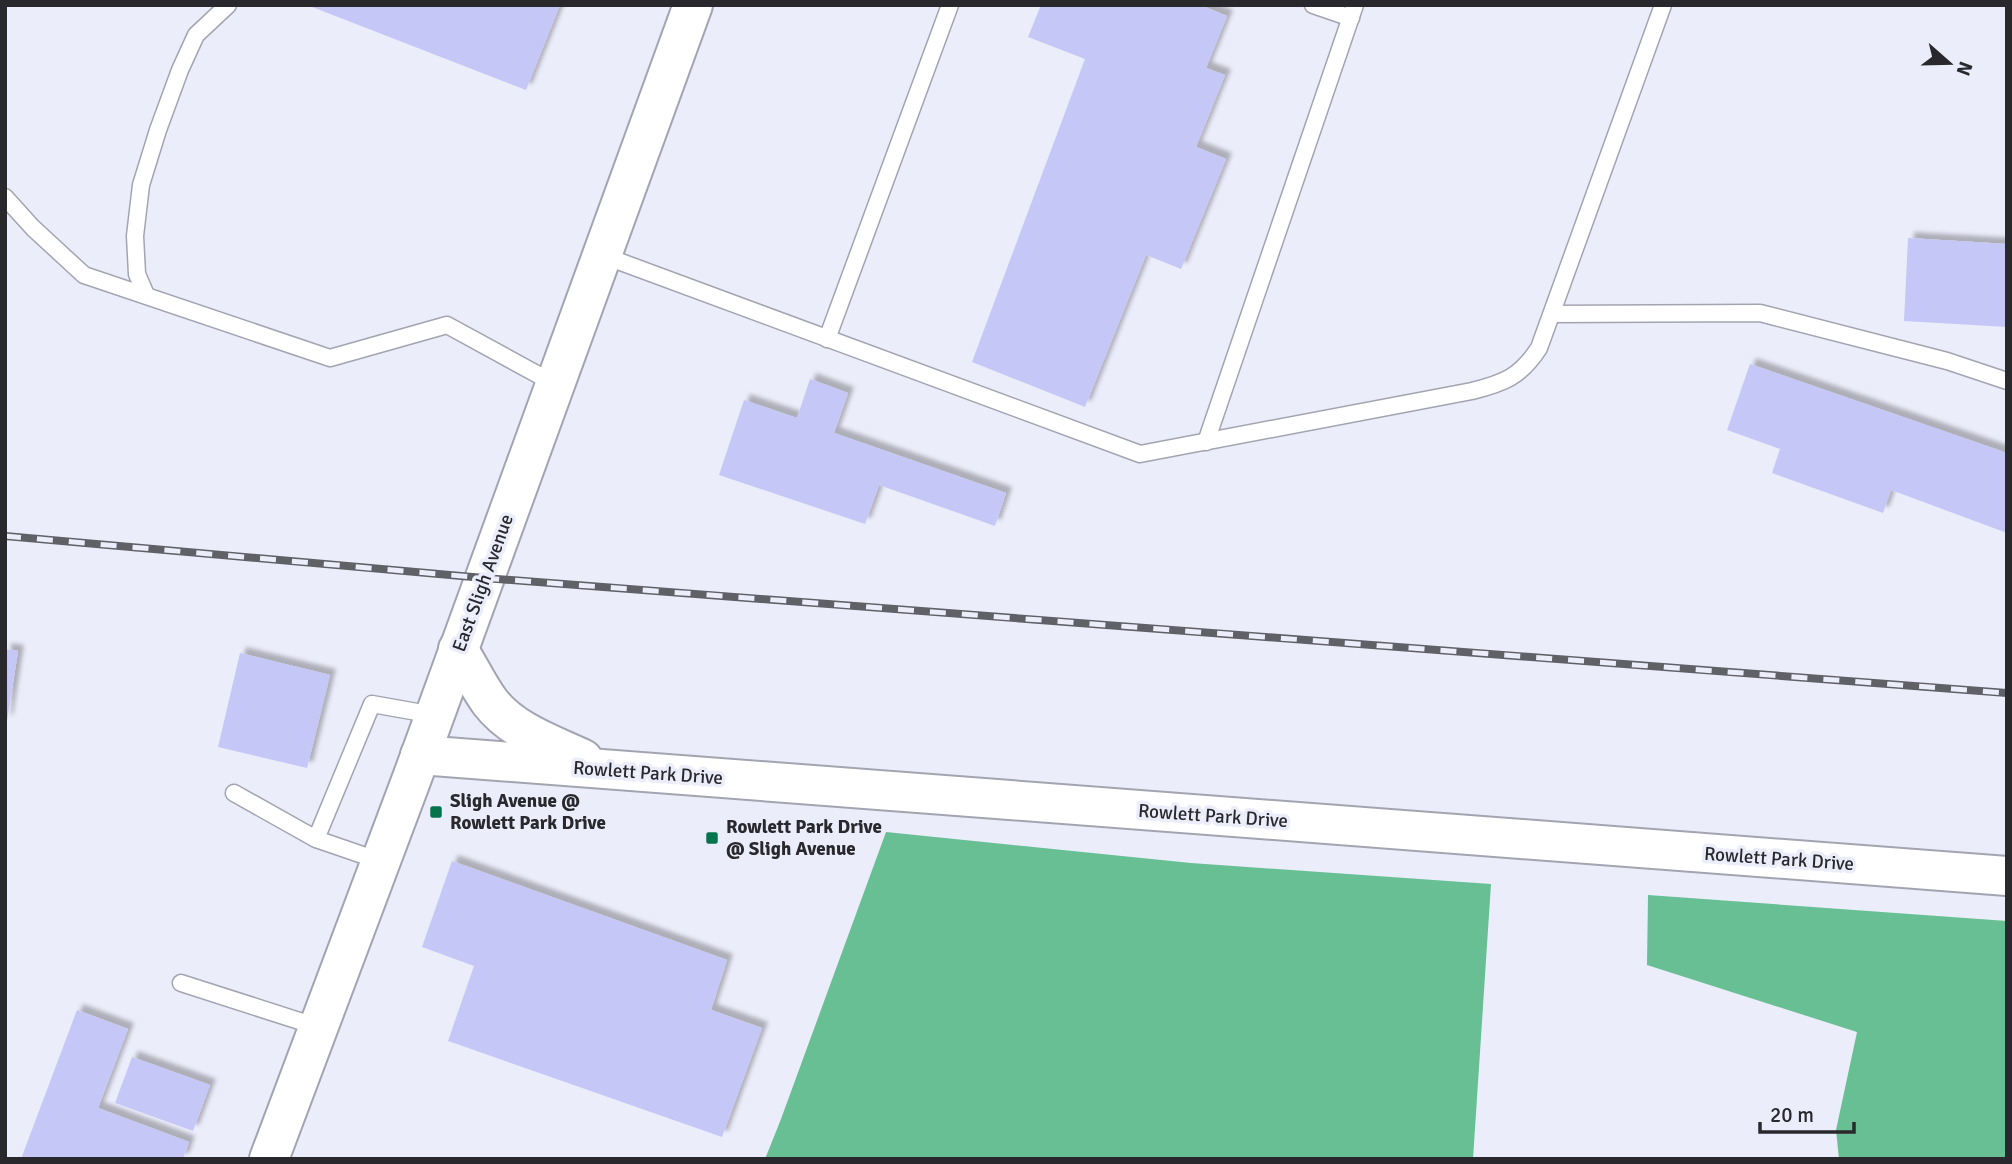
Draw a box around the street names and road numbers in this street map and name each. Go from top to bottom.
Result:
street label: East Sligh Avenue [447,511,519,655]
street label: Rowlett Park Drive [572,756,724,790]
street label: Rowlett Park Drive [1137,799,1289,833]
street label: Rowlett Park Drive [1703,842,1855,876]

